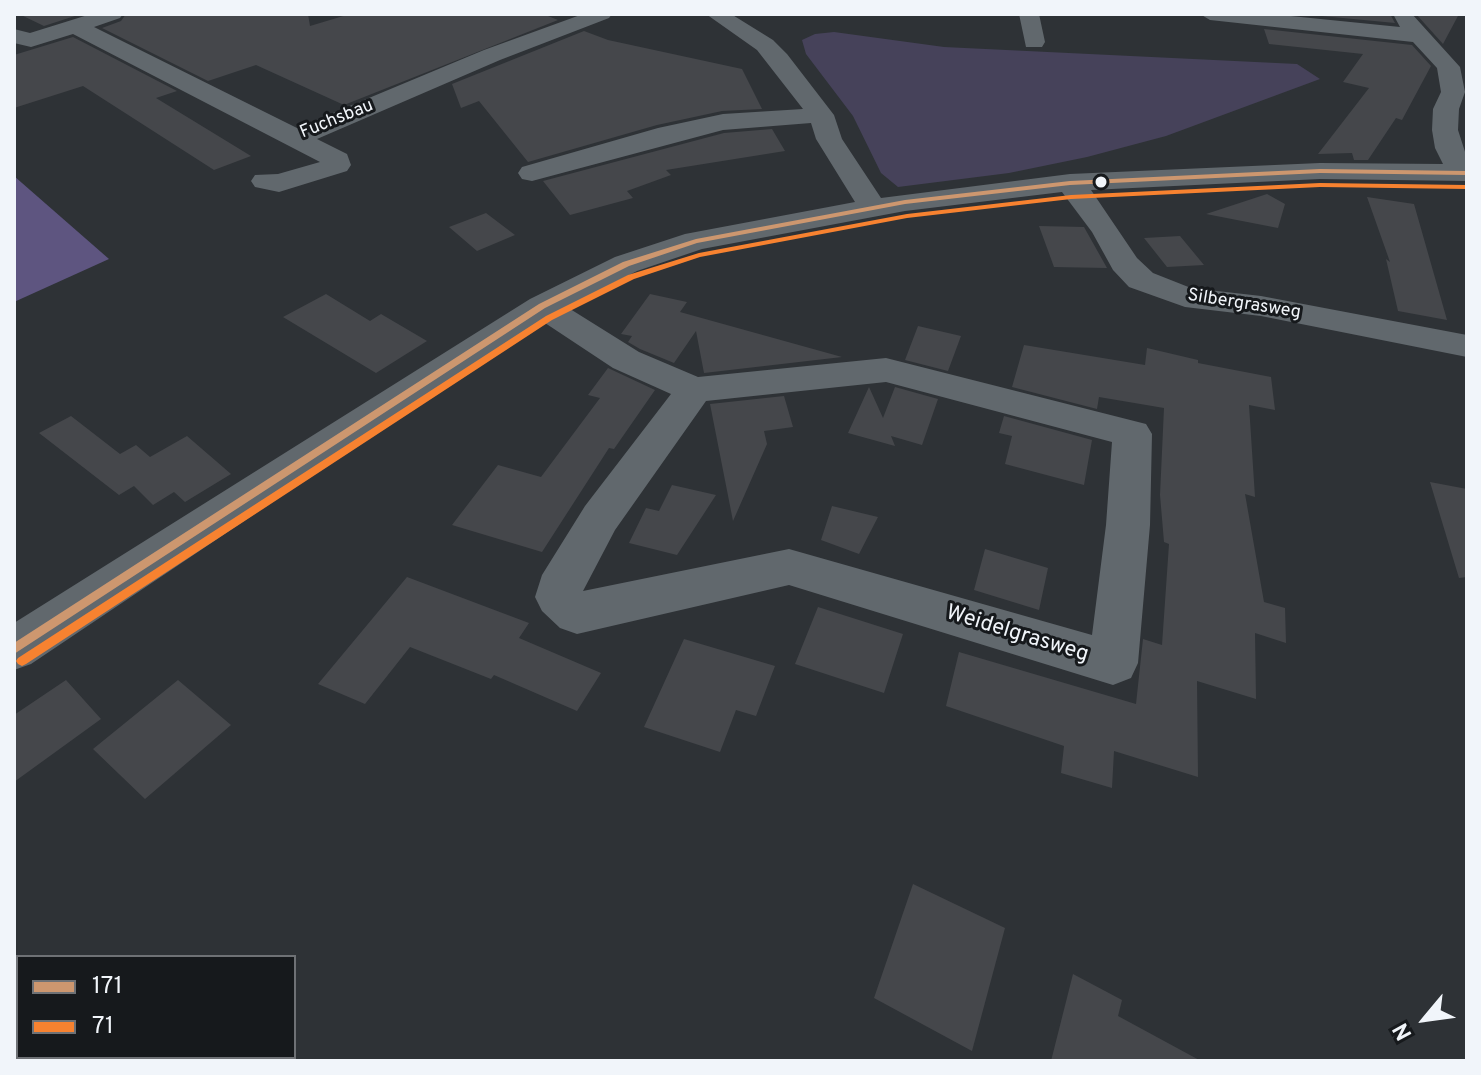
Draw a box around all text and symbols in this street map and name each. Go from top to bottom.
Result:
street label: Fuchsbau [297,96,377,144]
unlabelled marker [1093,174,1109,190]
street label: Silbergrasweg [1186,285,1302,325]
street label: Weidelgrasweg [942,601,1092,669]
legend [16,955,296,1059]
text: 171 [92,972,123,1002]
north arrow [1385,979,1465,1059]
text: 71 [92,1012,114,1042]
text: N [1388,1017,1419,1044]

